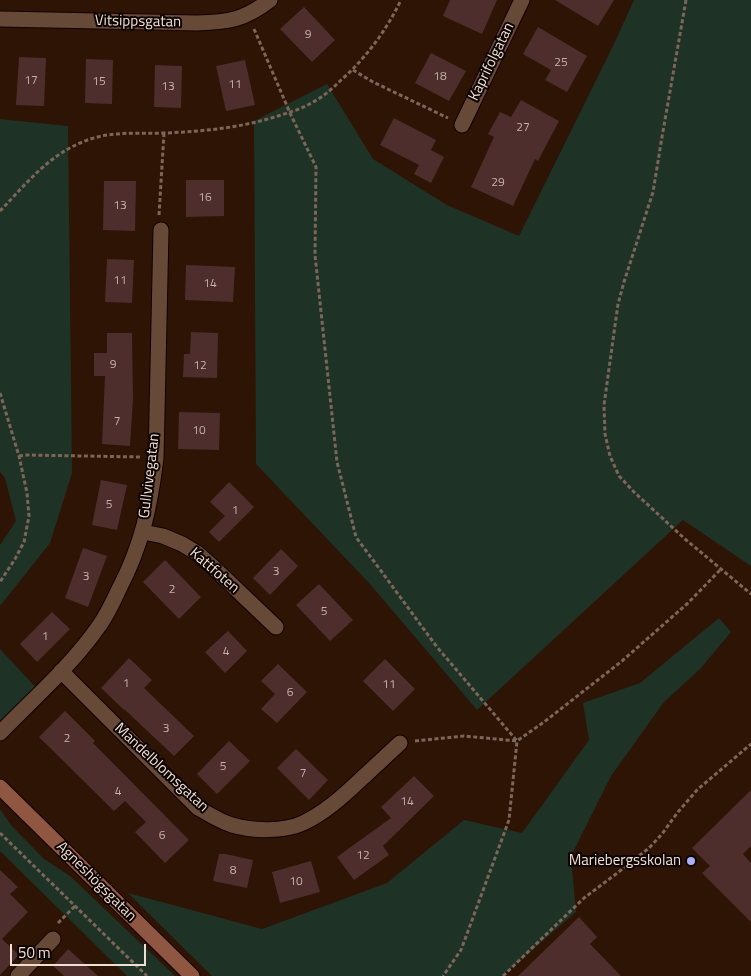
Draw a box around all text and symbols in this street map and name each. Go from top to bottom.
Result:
street label: Vitsippsgatan [95,12,181,32]
street label: Kaprifolgatan [465,20,519,104]
house number: 9 [305,28,311,42]
house number: 25 [554,56,568,70]
house number: 18 [433,70,447,84]
house number: 17 [24,74,38,88]
house number: 15 [92,75,106,89]
house number: 11 [228,78,242,92]
house number: 13 [161,80,175,94]
house number: 27 [516,121,530,135]
house number: 29 [491,176,505,190]
house number: 16 [198,191,212,205]
house number: 13 [113,199,127,213]
house number: 11 [113,274,127,288]
house number: 14 [203,277,217,291]
house number: 9 [110,358,116,372]
house number: 12 [193,359,207,373]
house number: 7 [114,415,120,429]
house number: 10 [192,424,206,438]
street label: Gullvivegatan [136,433,164,519]
house number: 5 [106,498,112,512]
house number: 1 [232,504,238,518]
street label: Kattfoten [185,544,243,598]
house number: 3 [273,565,279,579]
house number: 3 [83,570,89,584]
house number: 2 [169,583,175,597]
house number: 5 [321,605,327,619]
house number: 1 [42,630,48,644]
house number: 4 [223,645,229,659]
house number: 1 [123,677,129,691]
house number: 11 [382,678,396,692]
house number: 6 [287,686,293,700]
street label: Mandelblomsgatan [110,720,212,816]
house number: 3 [163,722,169,736]
house number: 2 [64,732,70,746]
house number: 5 [220,760,226,774]
house number: 7 [300,767,306,781]
house number: 4 [115,785,121,799]
house number: 14 [400,795,414,809]
house number: 6 [159,829,165,843]
street label: Agneshögsgatan [52,838,140,926]
house number: 12 [356,849,370,863]
place label: Mariebergsskolan [569,852,681,870]
marker: Mariebergsskolan [685,855,697,867]
house number: 8 [230,864,236,878]
house number: 10 [289,875,303,889]
scale bar [12,934,149,966]
text: 50 m [18,941,51,964]

